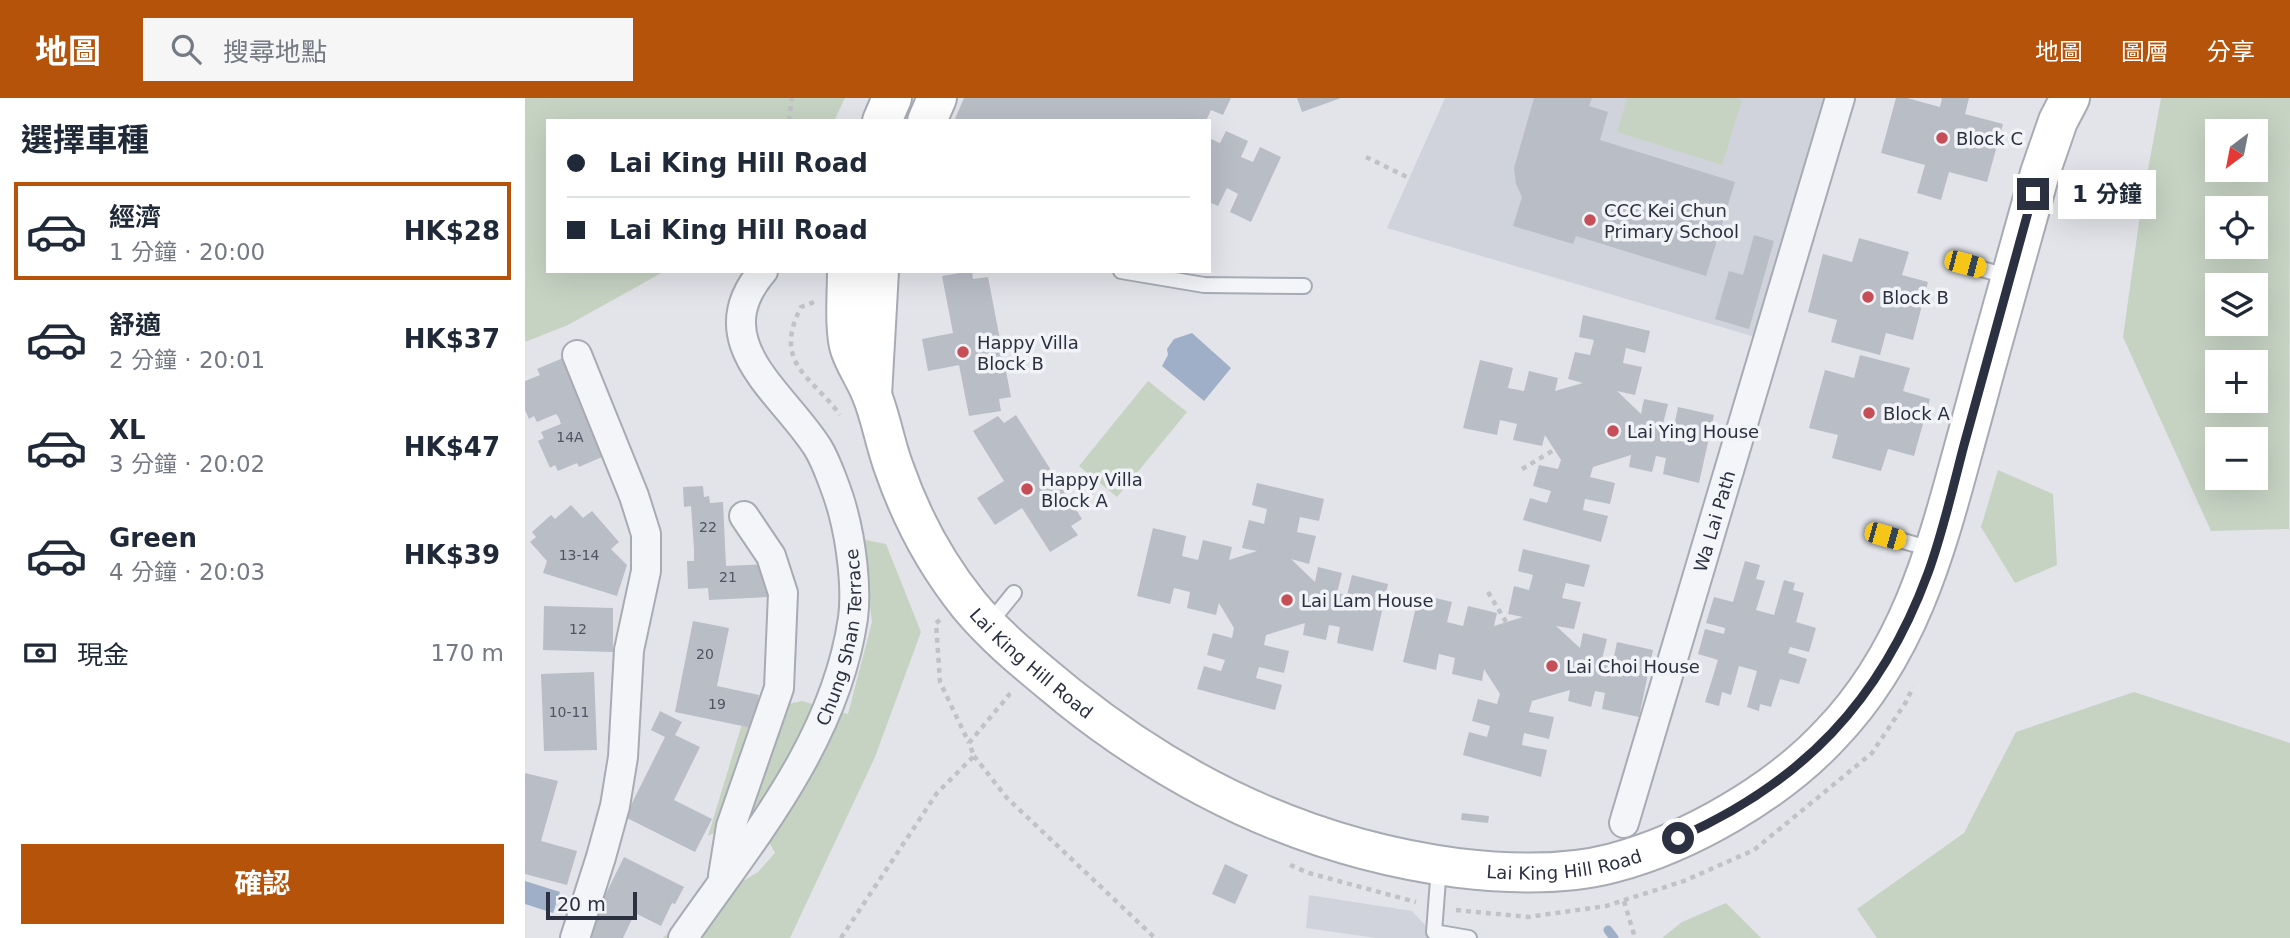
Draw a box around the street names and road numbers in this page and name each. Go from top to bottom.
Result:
street label: Wa Lai Path [1689,468,1739,574]
street label: Chung Shan Terrace [811,548,865,729]
street label: Lai King Hill Road [966,603,1097,722]
street label: Lai King Hill Road [1486,844,1644,883]

